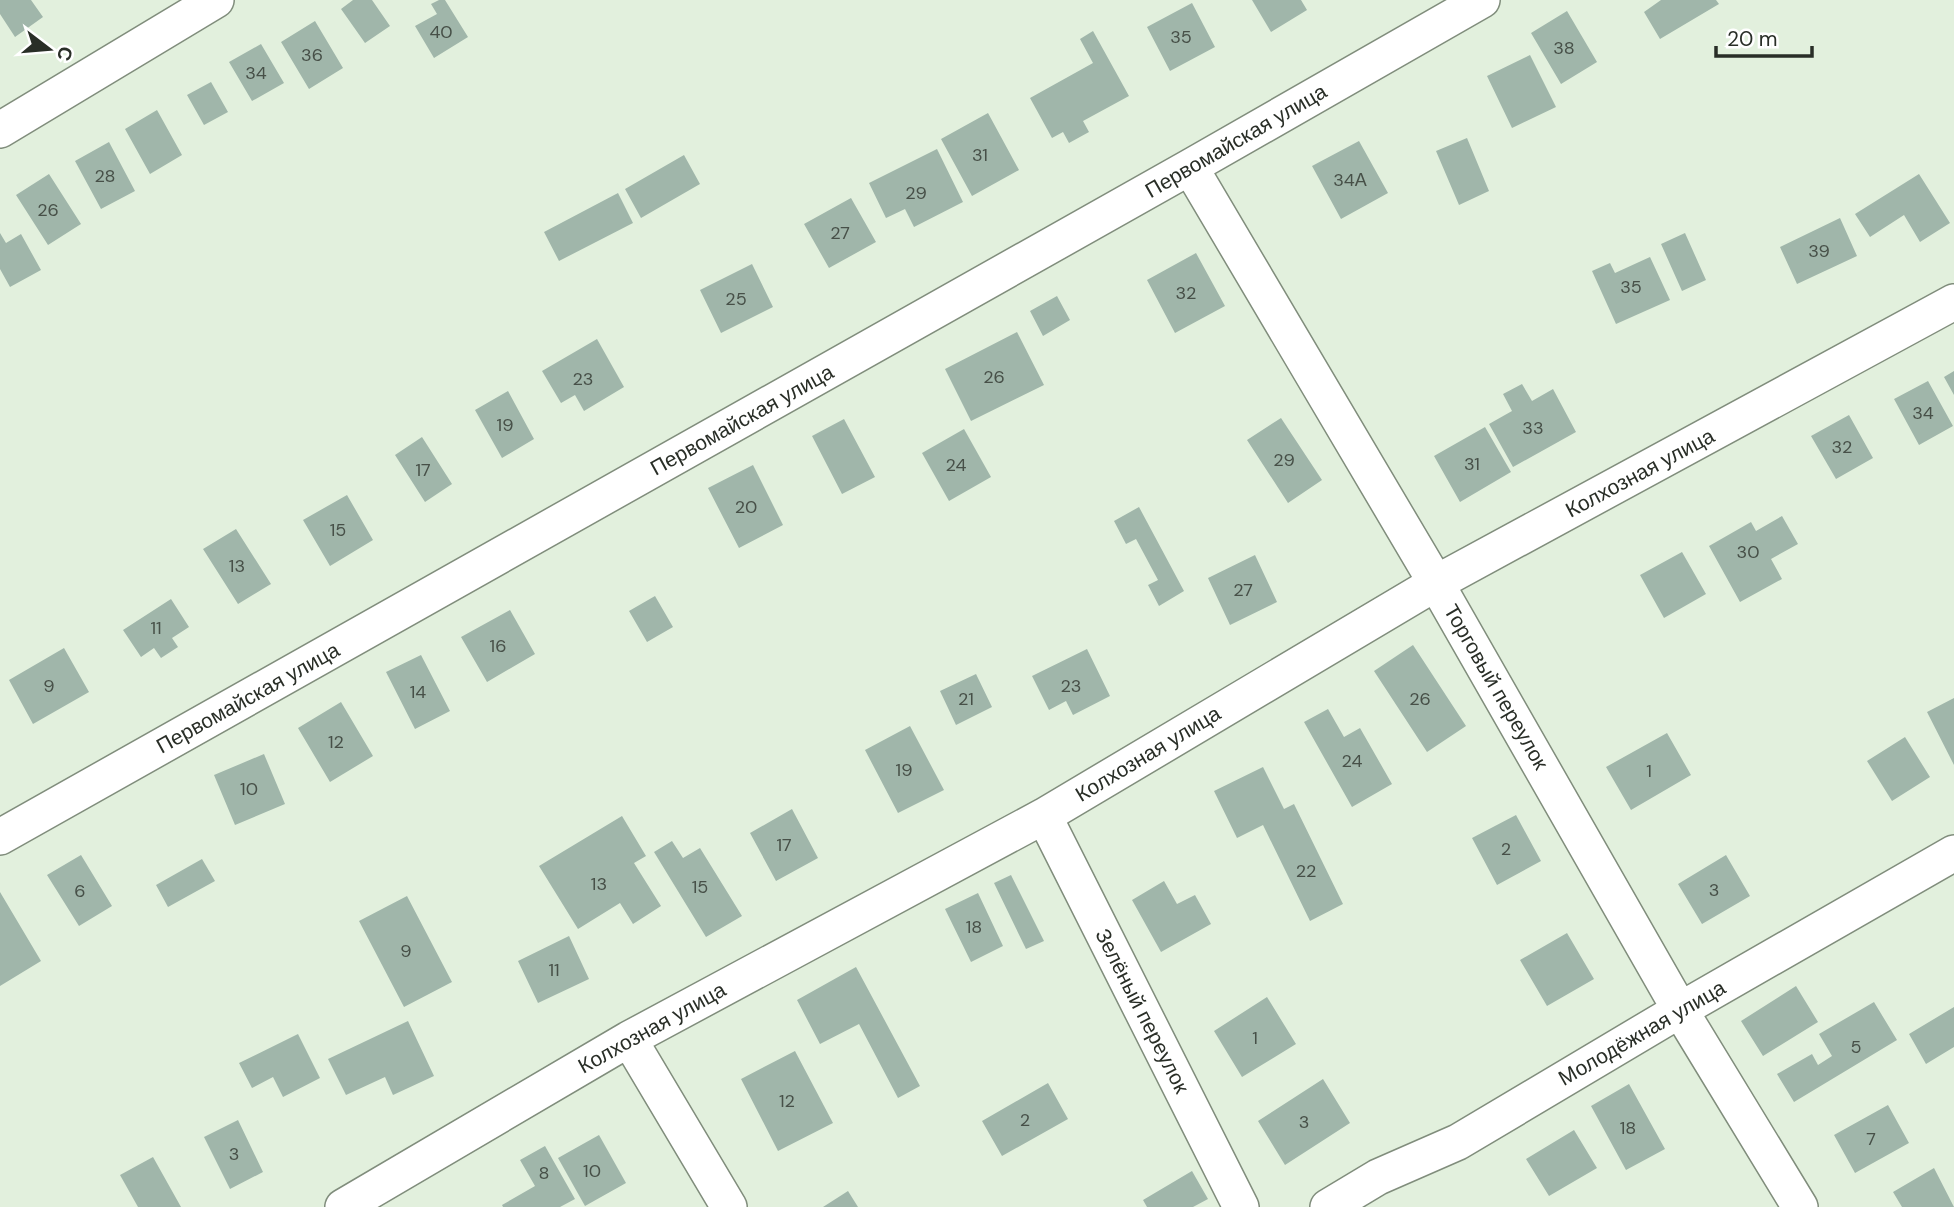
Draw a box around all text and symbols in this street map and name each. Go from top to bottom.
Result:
north arrow [14,14,84,84]
scale bar [1716,14,1812,58]
house number: 40 [429,20,453,44]
house number: 35 [1170,25,1192,49]
text: 20 m [1727,25,1778,53]
house number: 38 [1553,36,1575,60]
house number: 36 [301,43,323,67]
text: С [51,44,79,64]
house number: 34 [245,61,267,85]
street label: Первомайская улица [1140,77,1332,204]
house number: 31 [972,143,988,167]
house number: 28 [94,164,116,188]
house number: 34А [1333,168,1367,192]
house number: 29 [905,181,927,205]
house number: 26 [37,198,59,222]
house number: 27 [830,221,850,245]
house number: 39 [1808,239,1830,263]
house number: 35 [1620,275,1642,299]
house number: 32 [1175,281,1197,305]
house number: 25 [725,287,747,311]
street label: Первомайская улица [645,358,839,482]
house number: 26 [983,365,1005,389]
house number: 23 [572,367,594,391]
house number: 34 [1912,401,1934,425]
house number: 19 [497,413,513,437]
house number: 33 [1522,416,1544,440]
street label: Колхозная улица [1561,422,1720,524]
house number: 32 [1831,435,1853,459]
house number: 29 [1273,448,1295,472]
house number: 31 [1464,452,1480,476]
house number: 24 [946,453,967,477]
house number: 17 [415,458,431,482]
house number: 20 [735,495,757,519]
house number: 15 [330,518,346,542]
house number: 30 [1737,540,1759,564]
house number: 13 [229,554,245,578]
house number: 27 [1233,578,1253,602]
street label: Торговый переулок [1437,599,1555,775]
house number: 11 [150,616,162,640]
house number: 16 [490,634,506,658]
street label: Первомайская улица [151,636,345,760]
house number: 9 [43,674,55,698]
house number: 23 [1060,674,1082,698]
house number: 14 [410,680,426,704]
house number: 21 [958,687,974,711]
house number: 26 [1409,687,1431,711]
street label: Колхозная улица [1070,699,1226,808]
house number: 12 [328,730,344,754]
house number: 24 [1342,749,1363,773]
house number: 19 [896,758,912,782]
house number: 1 [1646,759,1652,783]
house number: 10 [240,777,258,801]
house number: 17 [776,833,792,857]
house number: 2 [1501,837,1511,861]
house number: 22 [1296,859,1316,883]
house number: 13 [591,872,607,896]
house number: 15 [692,875,708,899]
house number: 3 [1709,878,1719,902]
house number: 6 [74,879,86,903]
house number: 18 [966,915,982,939]
street label: Зелёный переулок [1088,924,1196,1099]
house number: 9 [400,939,412,963]
house number: 11 [548,958,560,982]
street label: Молодёжная улица [1553,974,1731,1092]
street label: Колхозная улица [573,976,731,1080]
house number: 1 [1252,1026,1258,1050]
house number: 5 [1851,1035,1861,1059]
house number: 12 [779,1089,795,1113]
house number: 2 [1020,1108,1030,1132]
house number: 3 [1299,1110,1309,1134]
house number: 18 [1620,1116,1636,1140]
house number: 7 [1866,1127,1876,1151]
house number: 3 [229,1142,239,1166]
house number: 10 [583,1159,601,1183]
house number: 8 [539,1161,549,1185]

